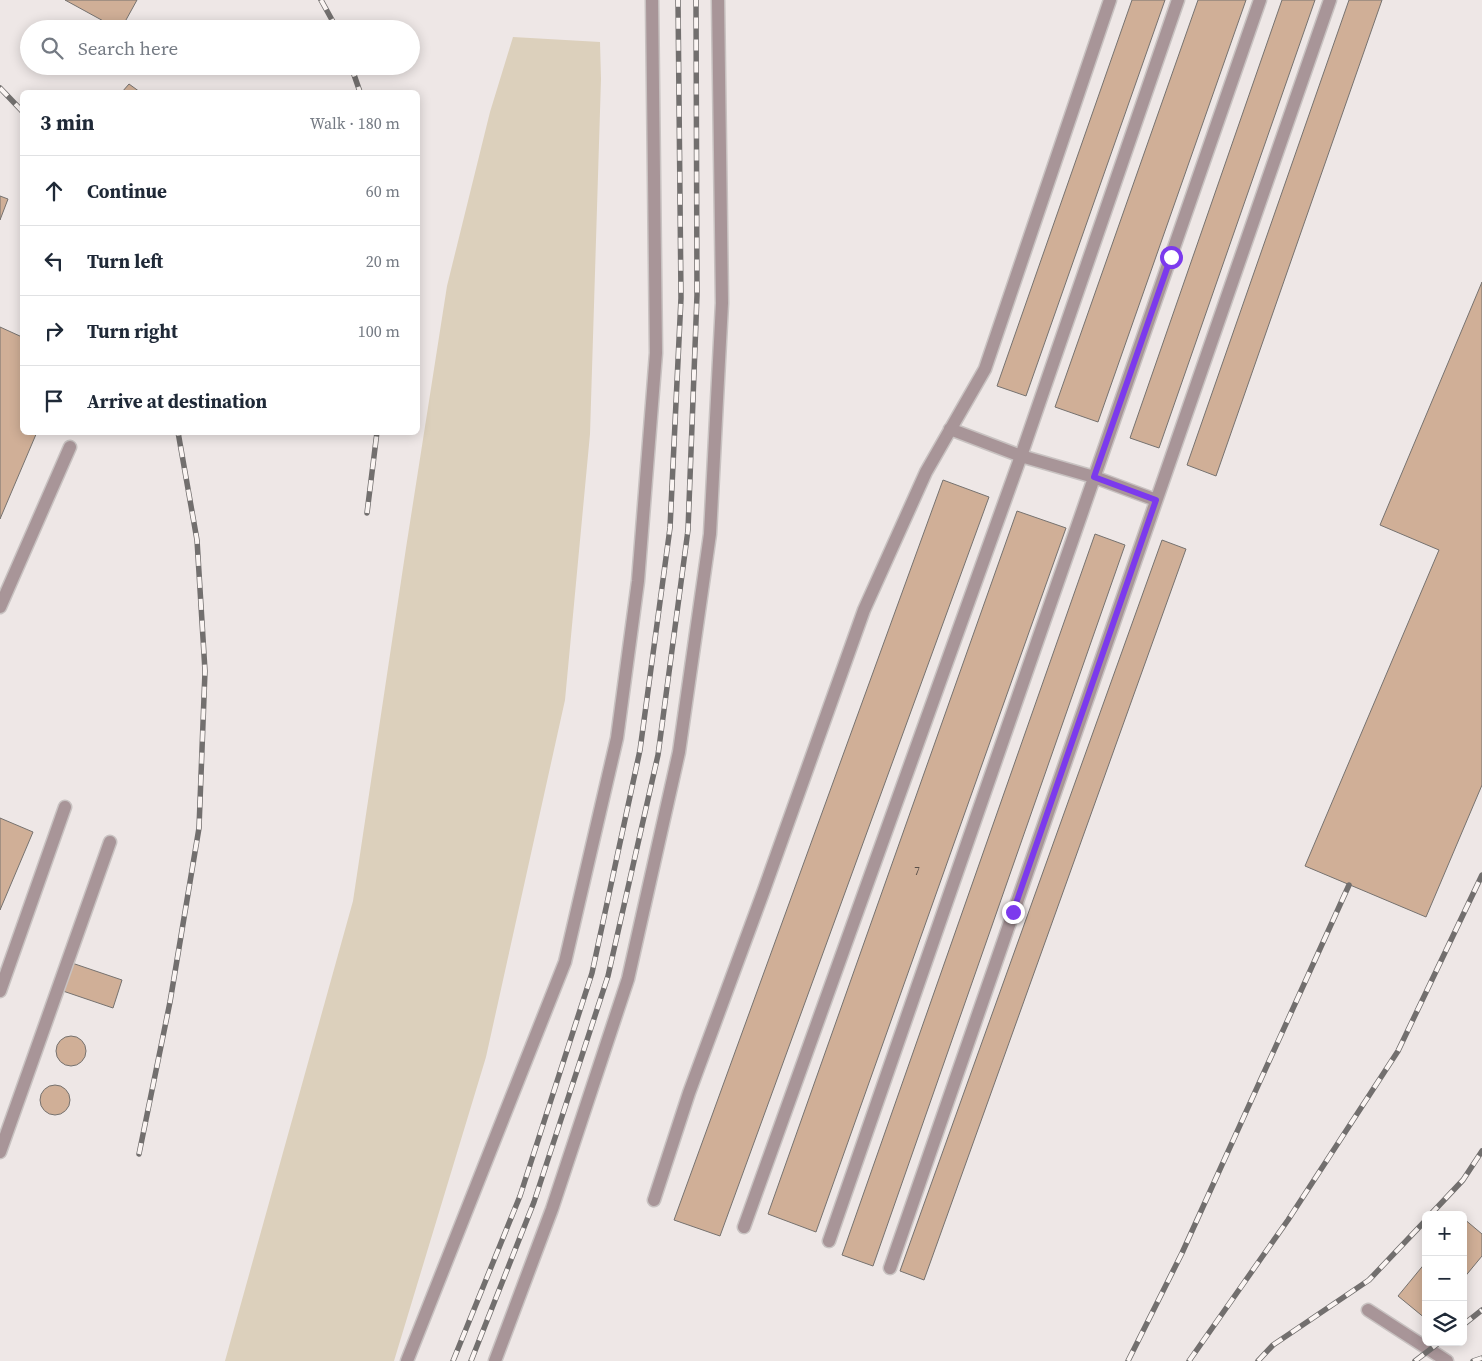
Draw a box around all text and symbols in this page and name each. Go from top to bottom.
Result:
search box [20,20,420,75]
icon: search [38,34,66,62]
text: Search here [78,35,178,61]
text: 3 min [40,108,95,137]
text: Walk · 180 m [310,112,400,134]
icon: ahead [40,177,68,205]
text: Continue [87,178,167,204]
text: 60 m [366,180,400,202]
route start [1160,246,1183,269]
icon: left [40,247,68,275]
text: Turn left [87,248,163,274]
text: 20 m [366,250,400,272]
icon: right [40,317,68,345]
text: Turn right [87,318,178,344]
text: 100 m [358,320,400,342]
icon: arrive [40,387,68,415]
text: Arrive at destination [87,388,267,414]
house number: 7 [914,864,920,879]
route end [1002,901,1025,924]
map controls [1422,1211,1467,1346]
button: + [1422,1211,1467,1256]
button: − [1422,1256,1467,1301]
button: layers [1422,1301,1467,1346]

